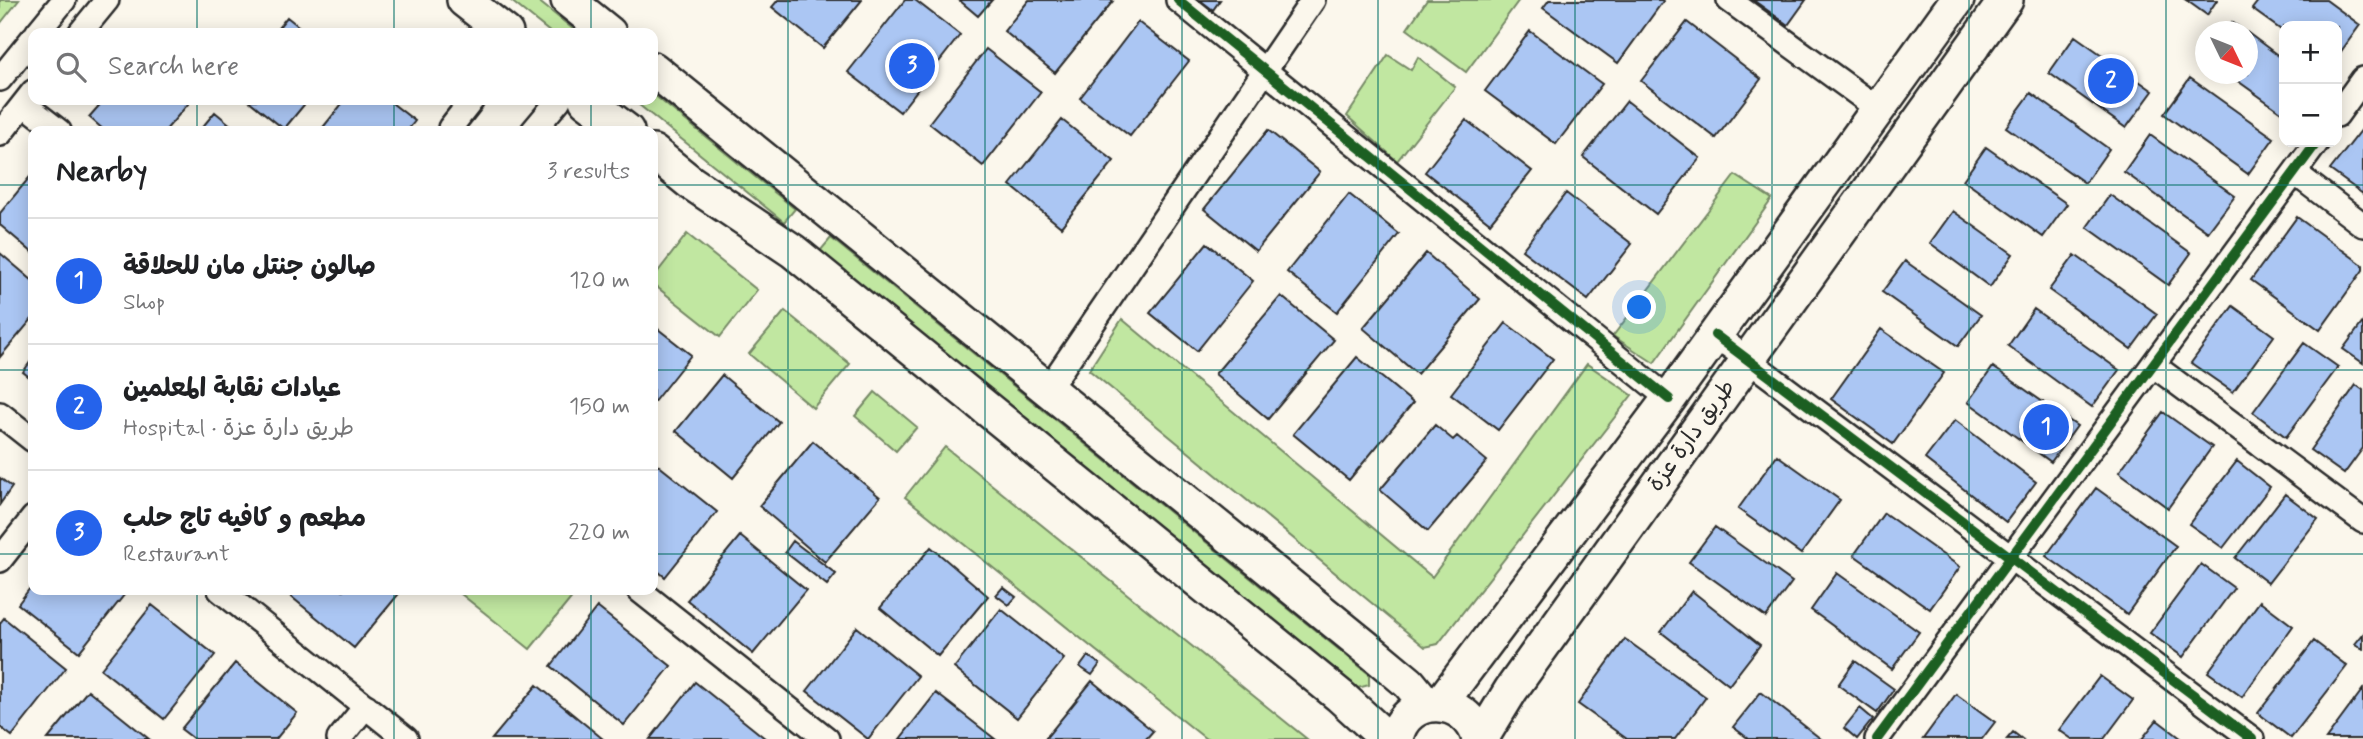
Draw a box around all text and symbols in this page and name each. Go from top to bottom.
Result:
north arrow [2195,21,2258,84]
map controls [2279,21,2342,147]
button: + [2279,21,2342,84]
search box [28,28,658,105]
pin: 3 [889,40,935,92]
icon: search [52,48,90,86]
text: Search here [108,50,239,84]
pin: 2 [2088,55,2134,107]
button: − [2279,84,2342,147]
text: Nearby [56,152,147,191]
text: 3 results [547,157,630,187]
text: صالون جنتل مان للحلاقة [123,250,376,284]
text: 1 [74,266,84,296]
text: 120 m [569,266,630,296]
text: Shop [123,288,165,318]
your location [1622,290,1656,324]
text: عيادات نقابة المعلمين [123,372,341,406]
street label: طريق دارة عزة [1641,374,1743,498]
text: 2 [73,392,85,422]
text: 150 m [569,392,630,422]
pin: 1 [2023,401,2069,453]
text: Hospital · طريق دارة عزة [123,414,354,444]
text: مطعم و كافيه تاج حلب [123,502,366,536]
text: 3 [74,518,84,548]
text: 220 m [568,518,630,548]
text: Restaurant [123,540,230,570]

